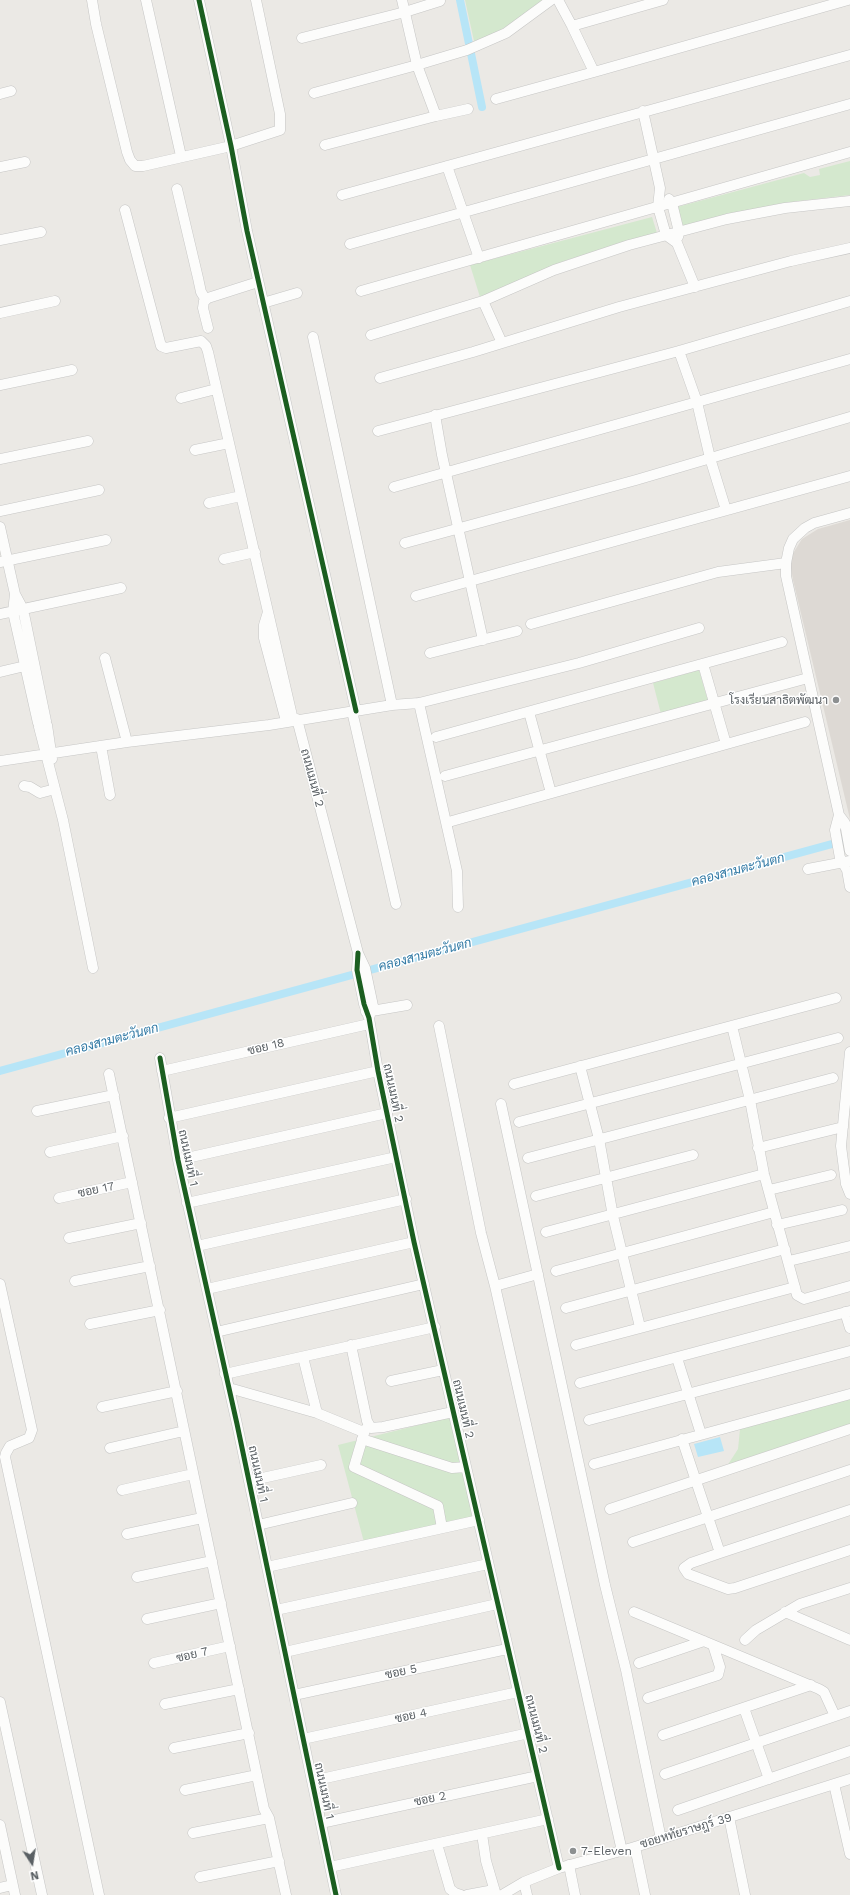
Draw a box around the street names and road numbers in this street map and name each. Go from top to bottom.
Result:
street label: ถนนเมนที่ 2 [297,747,327,809]
street label: ซอย 18 [246,1036,286,1058]
street label: ถนนเมนที่ 2 [380,1062,406,1124]
street label: ถนนเมนที่ 1 [175,1128,201,1188]
street label: ซอย 17 [77,1179,115,1201]
street label: ถนนเมนที่ 2 [449,1378,477,1440]
street label: ถนนเมนที่ 1 [245,1444,271,1504]
street label: ซอย 7 [175,1644,209,1666]
street label: ซอย 5 [384,1662,418,1682]
street label: ถนนเมนที่ 2 [522,1693,550,1755]
street label: ซอย 4 [393,1706,429,1726]
street label: ถนนเมนที่ 1 [311,1761,337,1821]
street label: ซอย 2 [413,1789,447,1809]
street label: ซอยหทัยราษฎร์ 39 [638,1810,734,1852]

